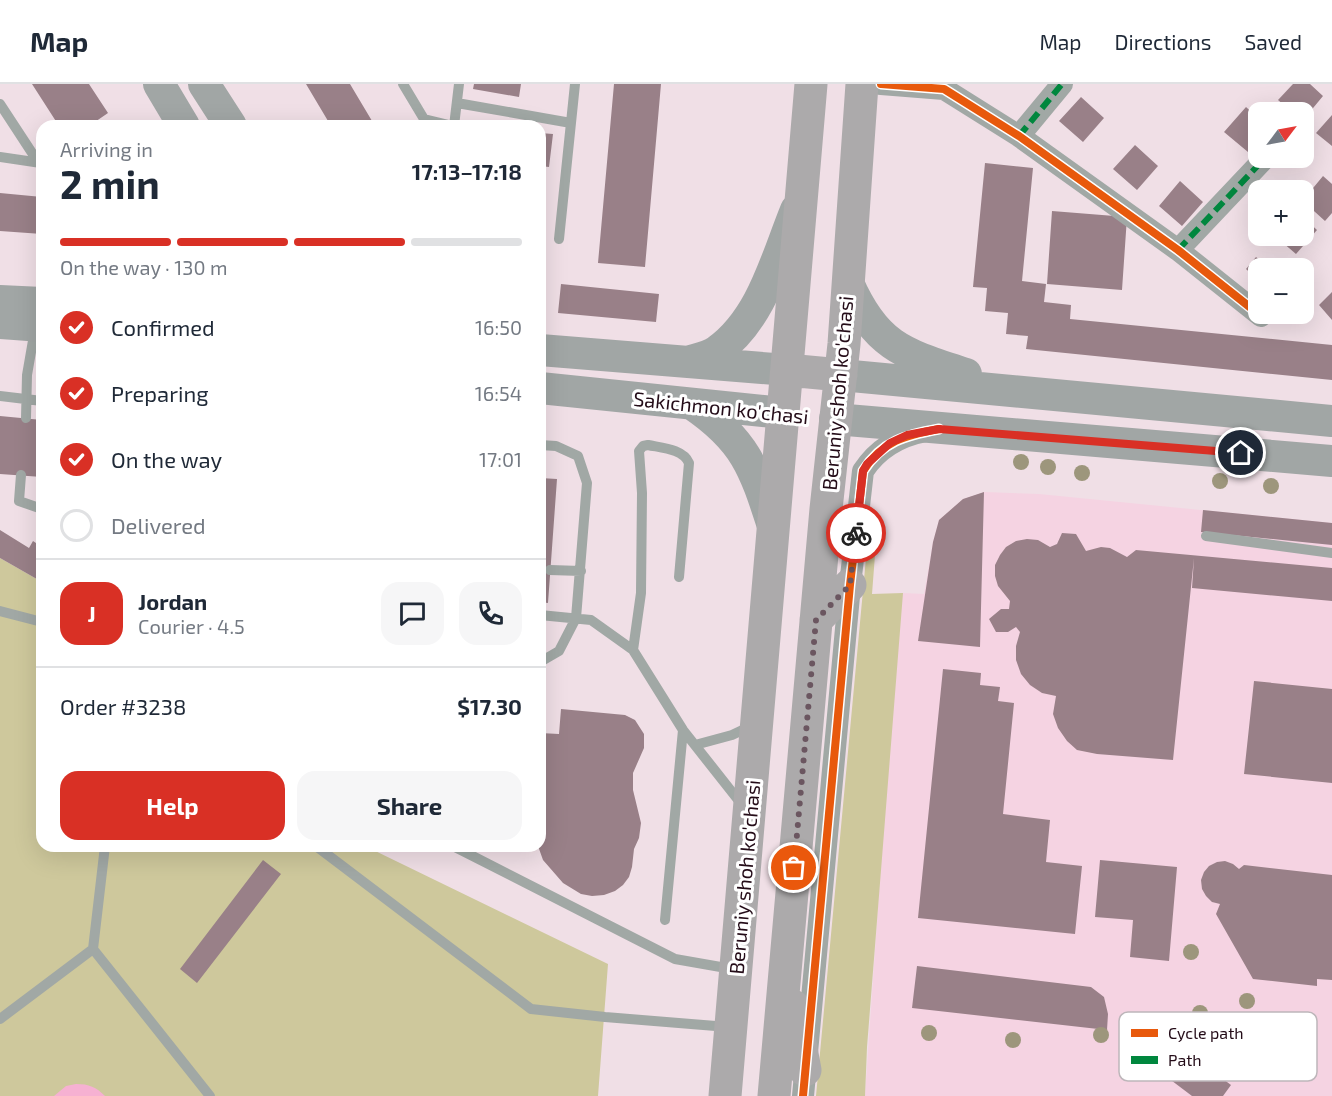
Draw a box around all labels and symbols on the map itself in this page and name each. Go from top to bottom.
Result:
north arrow [1248,102,1314,168]
street label: Beruniy shoh ko'chasi [817,295,857,491]
street label: Sakichmon ko'chasi [632,386,810,428]
pin [1215,427,1266,478]
courier [826,503,886,563]
street label: Beruniy shoh ko'chasi [724,779,764,975]
pin [768,842,819,893]
legend [1119,1012,1317,1081]
text: Cycle path [1168,1023,1244,1042]
text: Path [1168,1050,1202,1069]

